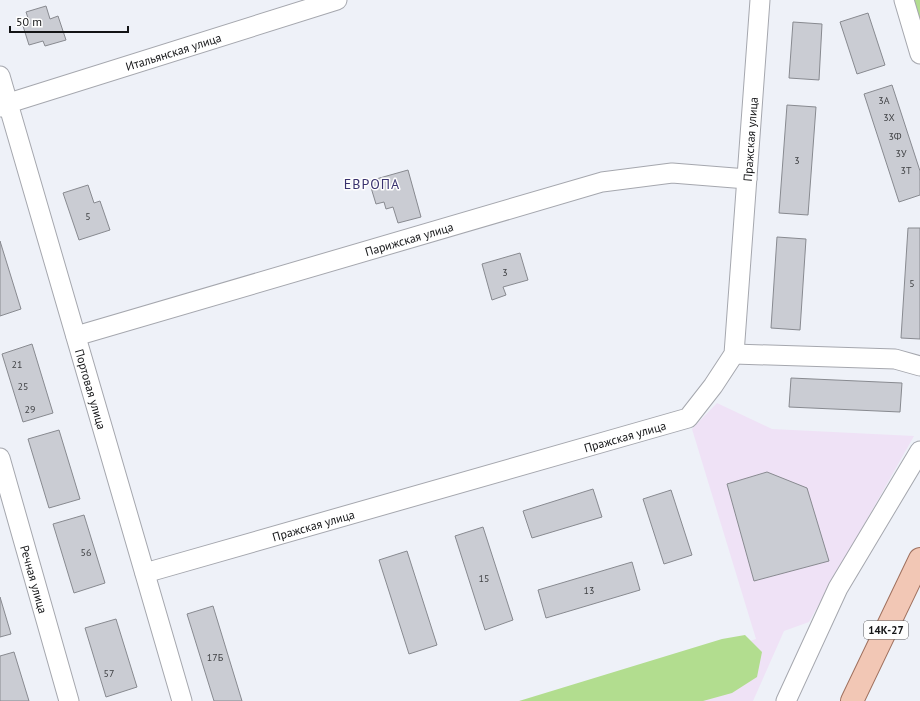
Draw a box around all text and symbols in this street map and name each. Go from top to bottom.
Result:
scale bar [10,8,128,34]
text: 50 m [16,14,42,29]
street label: Итальянская улица [124,29,223,73]
house number: 3А [878,94,890,107]
street label: Пражская улица [739,96,760,182]
house number: 3Х [883,111,895,124]
house number: 3Ф [888,130,902,143]
house number: 3У [896,147,907,160]
house number: 3 [794,154,800,167]
house number: 3Т [901,164,912,177]
district label: ЕВРОПА [344,175,400,193]
house number: 5 [85,210,91,223]
street label: Парижская улица [363,218,455,259]
house number: 3 [502,266,508,279]
house number: 5 [909,277,915,290]
street label: Портовая улица [72,347,110,431]
house number: 21 [12,358,22,371]
house number: 25 [18,380,28,393]
house number: 29 [25,403,35,416]
street label: Пражская улица [582,417,668,455]
street label: Пражская улица [270,506,356,544]
street label: Речная улица [18,543,51,615]
house number: 56 [81,546,91,559]
house number: 15 [479,572,489,585]
house number: 13 [584,584,594,597]
road number: 14К-27 [864,621,908,639]
house number: 17Б [207,651,224,664]
house number: 57 [104,667,114,680]

